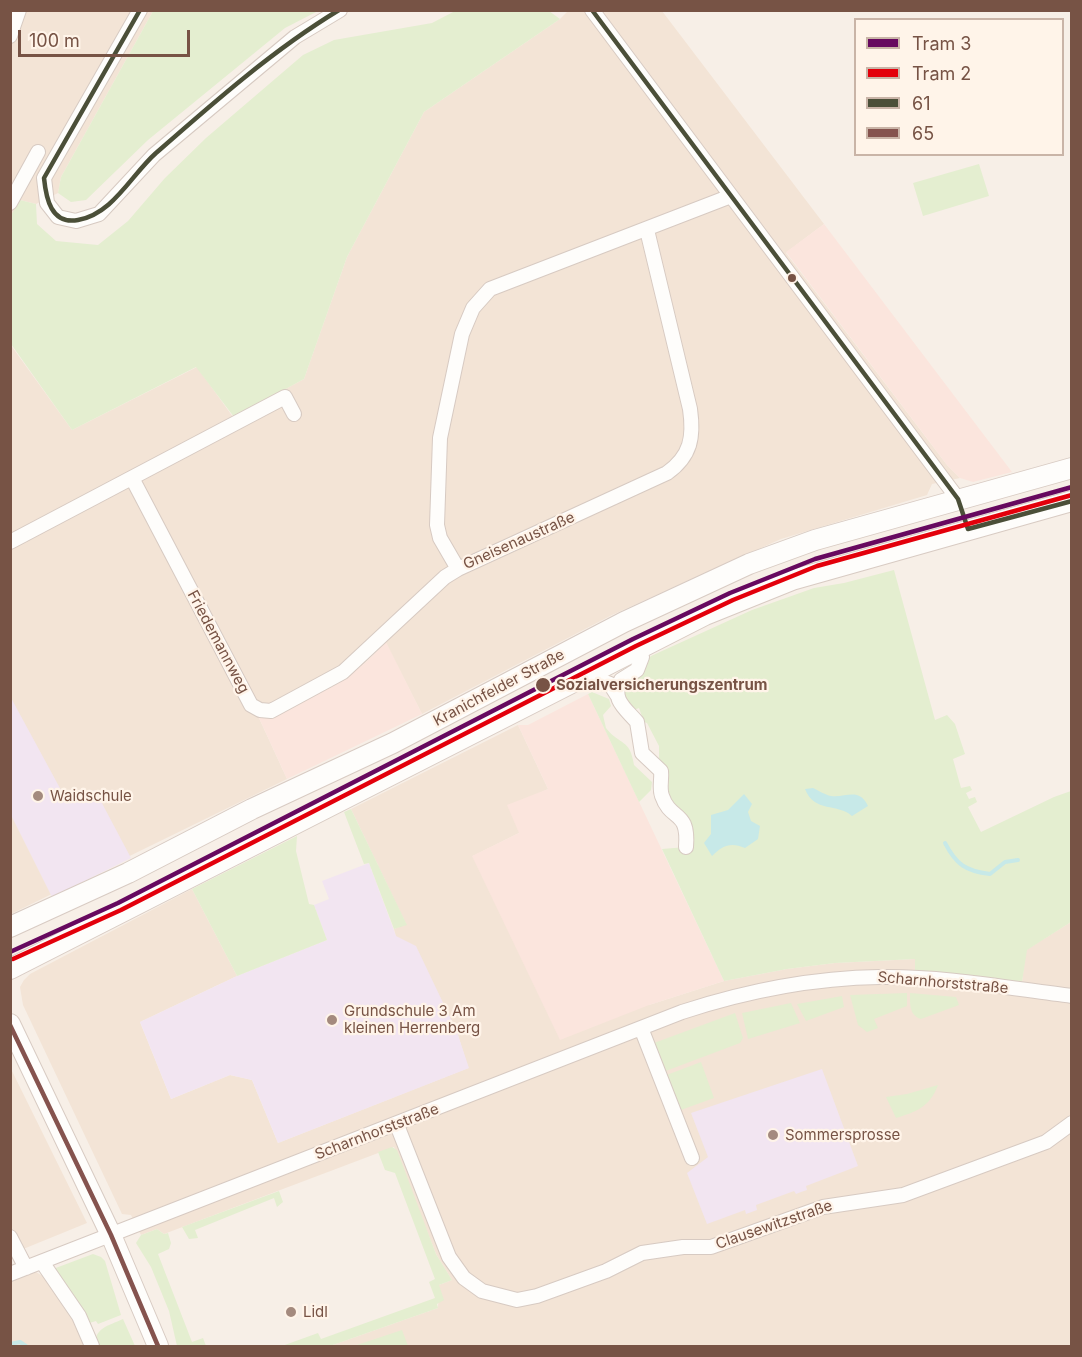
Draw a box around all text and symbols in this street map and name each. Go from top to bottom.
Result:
scale bar [21,18,194,56]
legend [854,18,1064,156]
text: 100 m [29,30,80,51]
text: Tram 3 [912,33,971,54]
text: Tram 2 [912,63,971,84]
text: 61 [912,93,930,114]
text: 65 [912,123,934,144]
unlabelled marker [786,272,798,284]
street label: Gneisenaustraße [460,508,578,574]
street label: Friedemannweg [183,588,253,696]
street label: Kranichfelder Straße [430,646,568,730]
marker: Sozialversicherungszentrum [534,676,552,694]
place label: Sozialversicherungszentrum [556,676,767,694]
place label: Waidschule [50,787,132,805]
marker: Waidschule [31,789,45,803]
street label: Scharnhorststraße [877,968,1009,998]
place label: Grundschule 3 Am kleinen Herrenberg [344,1002,480,1037]
marker: Grundschule 3 Am kleinen Herrenberg [325,1013,339,1027]
street label: Scharnhorststraße [312,1100,442,1164]
place label: Sommersprosse [785,1126,900,1144]
marker: Sommersprosse [766,1128,780,1142]
street label: Clausewitzstraße [713,1197,835,1253]
place label: Lidl [303,1303,328,1321]
marker: Lidl [284,1305,298,1319]

